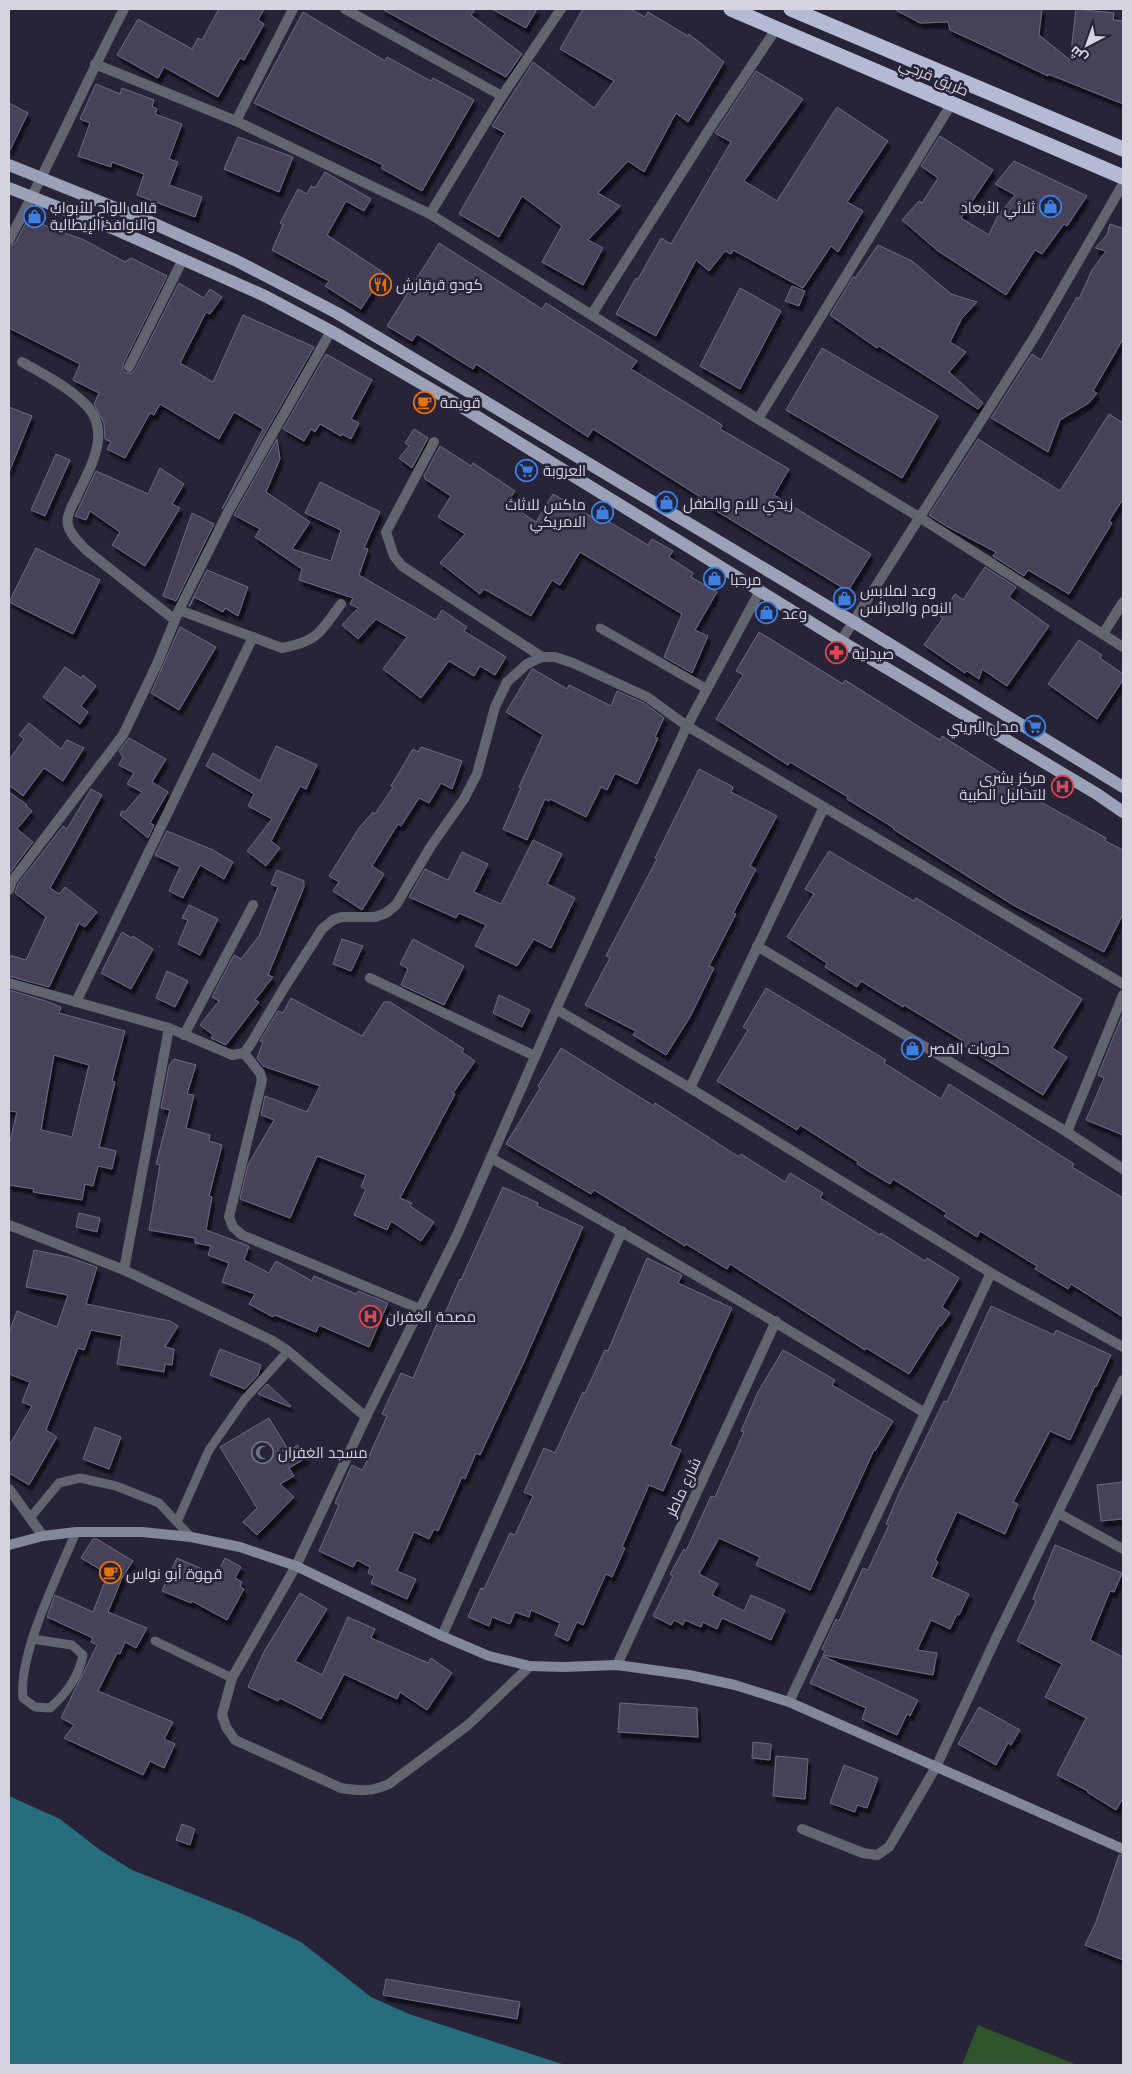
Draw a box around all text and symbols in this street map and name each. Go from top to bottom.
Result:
north arrow [1062,20,1112,70]
text: ش [1066,42,1091,67]
street label: طريق قرجي [895,55,971,103]
shop icon: ثلاثي الأبعاد [1039,195,1063,219]
place label: قاله الواح للأبواب والنوافذ الإيطالية [50,199,157,234]
place label: ثلاثي الأبعاد [961,199,1035,220]
shop icon: قاله الواح للأبواب والنوافذ الإيطالية [22,204,46,228]
restaurant icon: كودو قرقارش [368,272,392,296]
place label: كودو قرقارش [396,276,483,295]
cafe icon: قويمة [412,390,436,414]
place label: قويمة [440,394,481,412]
supermarket icon: العروبة [515,458,539,482]
place label: العروبة [543,462,586,480]
shop icon: زيدي للام والطفل [655,491,679,515]
place label: زيدي للام والطفل [683,495,793,516]
place label: ماكس للاثاث الامريكي [505,496,586,534]
shop icon: ماكس للاثاث الامريكي [590,501,614,525]
shop icon: مرحبا [702,567,726,591]
place label: مرحبا [730,571,761,589]
place label: وعد لملابس النوم والعرائس [860,582,952,618]
shop icon: وعد لملابس النوم والعرائس [832,587,856,611]
shop icon: وعد [754,601,778,625]
place label: وعد [782,605,807,623]
pharmacy icon: صيدلية [824,641,848,665]
place label: صيدلية [852,645,894,662]
supermarket icon: محل البريني [1023,714,1047,738]
place label: محل البريني [947,718,1019,739]
place label: مركز بشرى للتحاليل الطبية [959,769,1046,805]
hospital icon: مركز بشرى للتحاليل الطبية [1050,774,1074,798]
shop icon: حلويات القصر [901,1036,925,1060]
place label: حلويات القصر [928,1040,1010,1058]
hospital icon: مصحة الغفران [358,1304,382,1328]
place label: مصحة الغفران [386,1308,476,1327]
mosque icon: مسجد الغفران [250,1440,274,1464]
place label: مسجد الغفران [278,1444,368,1463]
street label: شارع ماطر [662,1455,707,1521]
cafe icon: قهوة أبو نواس [98,1561,122,1585]
place label: قهوة أبو نواس [126,1564,222,1584]

